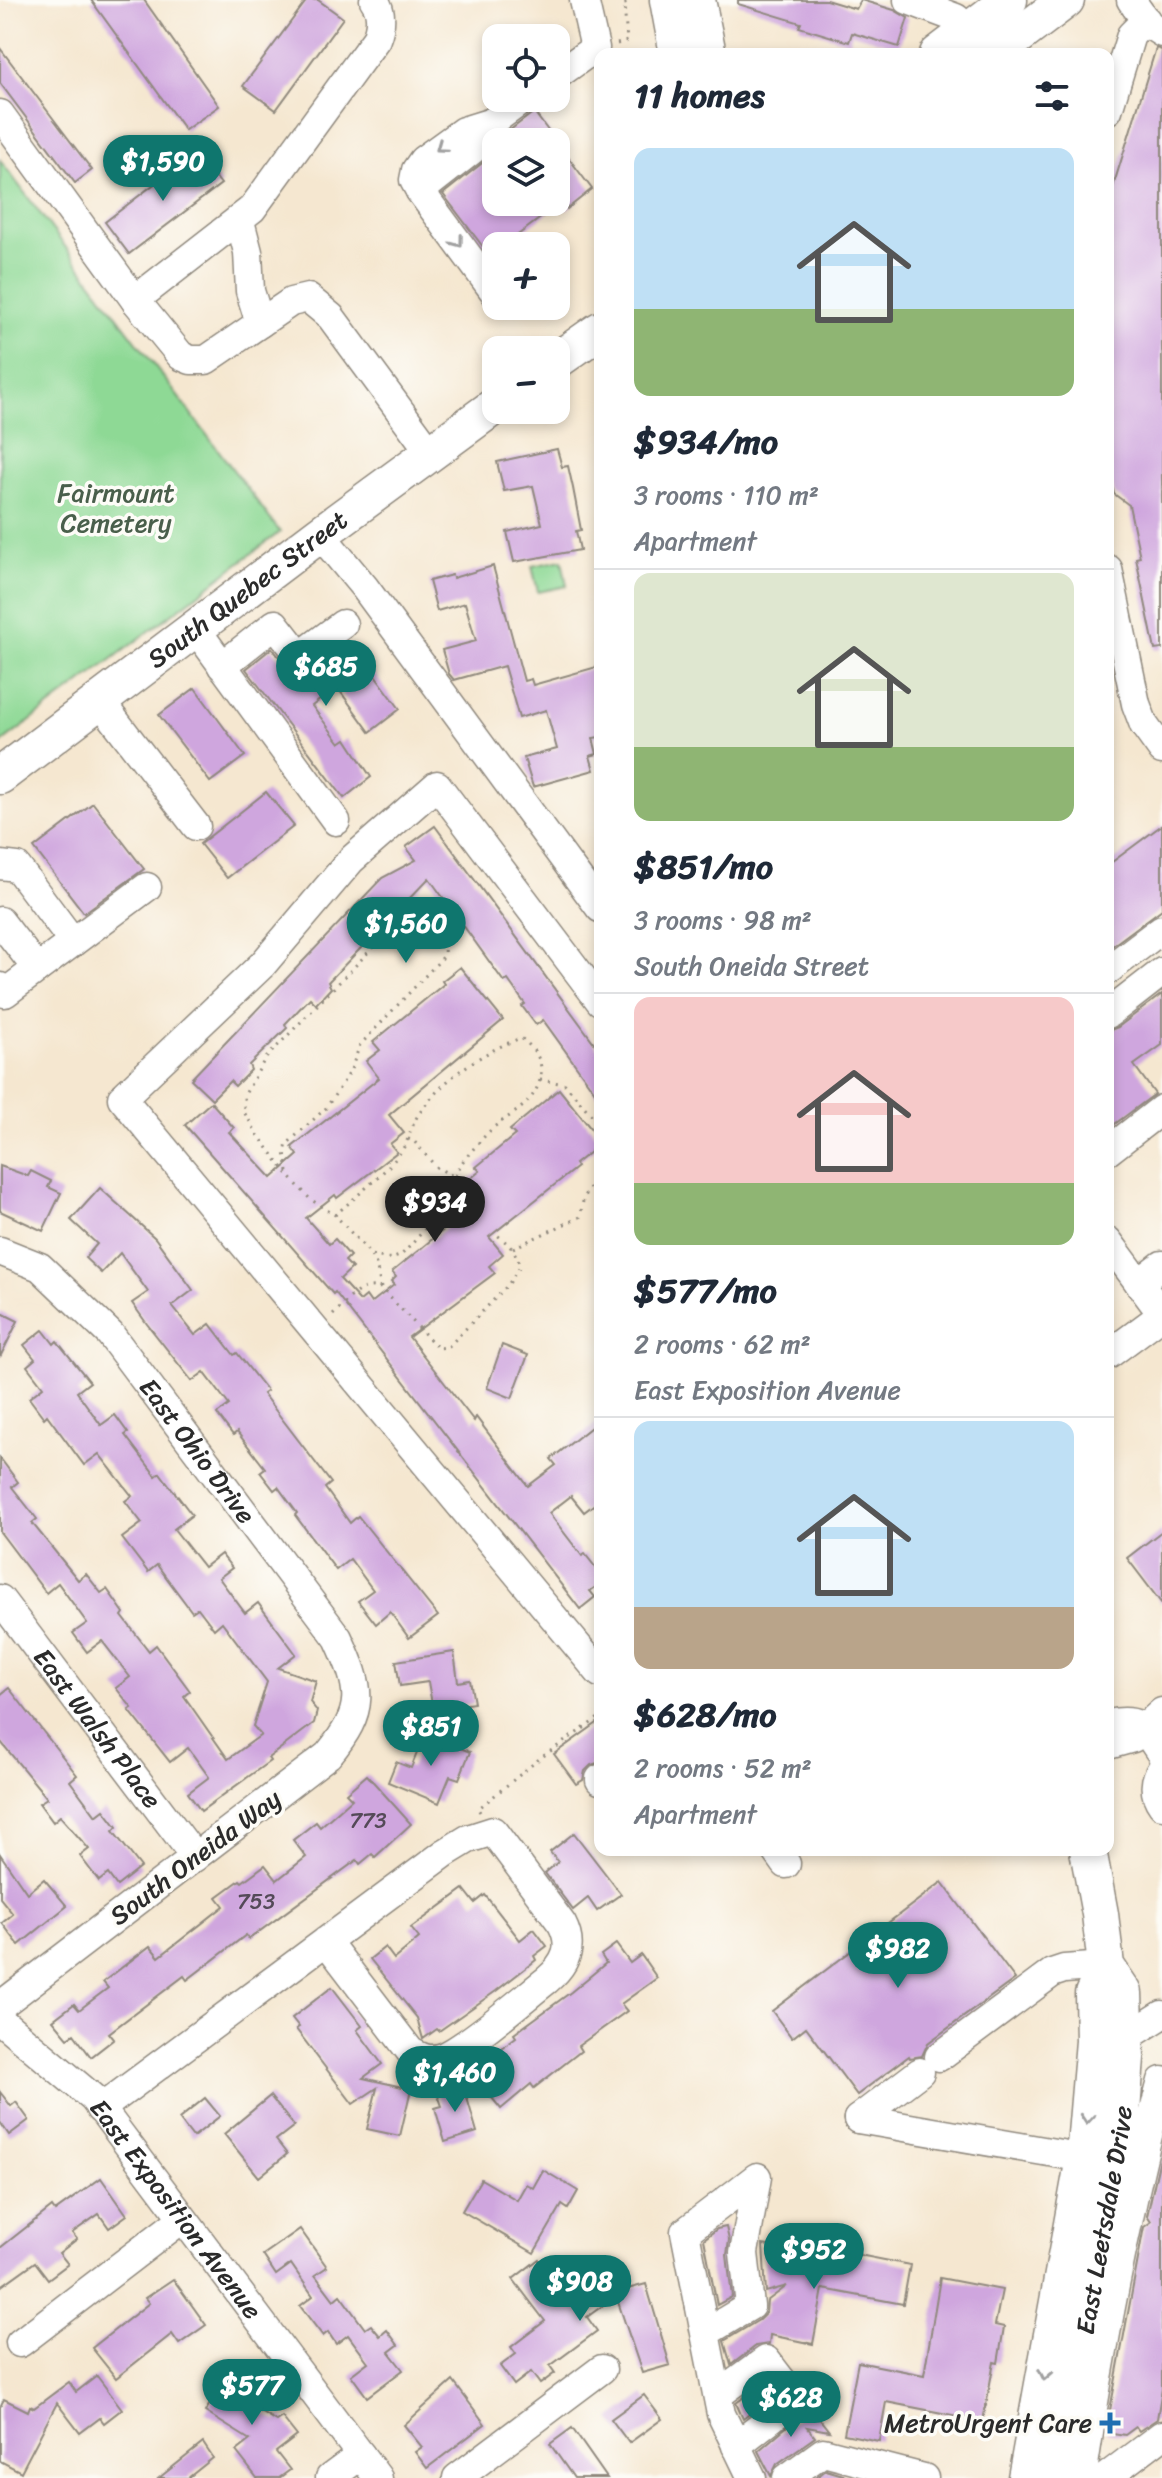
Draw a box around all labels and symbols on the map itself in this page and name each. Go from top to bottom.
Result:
pin: $1,590 [98,135,228,203]
one-way arrow [435,137,450,152]
one-way arrow [448,234,462,248]
park label: Fairmount Cemetery [57,470,175,546]
street label: South Quebec Street [137,498,358,680]
pin: $685 [279,640,373,708]
pin: $1,560 [341,897,471,965]
pin: $934 [388,1176,482,1244]
street label: East Ohio Drive [127,1367,268,1534]
street label: East Walsh Place [21,1638,174,1819]
pin: $851 [384,1700,478,1768]
street label: South Oneida Way [99,1776,292,1937]
house number: 773 [349,1801,387,1840]
house number: 753 [237,1882,275,1921]
pin: $982 [851,1922,945,1990]
pin: $1,460 [390,2046,520,2114]
street label: East Exposition Avenue [78,2088,275,2330]
street label: East Leetsdale Drive [1062,2104,1145,2338]
one-way arrow [1079,2113,1096,2126]
pin: $952 [767,2223,861,2291]
pin: $908 [533,2255,627,2323]
pin: $577 [205,2359,299,2427]
one-way arrow [1037,2369,1054,2382]
pin: $628 [744,2371,838,2439]
place label: MetroUrgent Care [884,2400,1092,2446]
marker: MetroUrgent Care [1099,2412,1121,2434]

